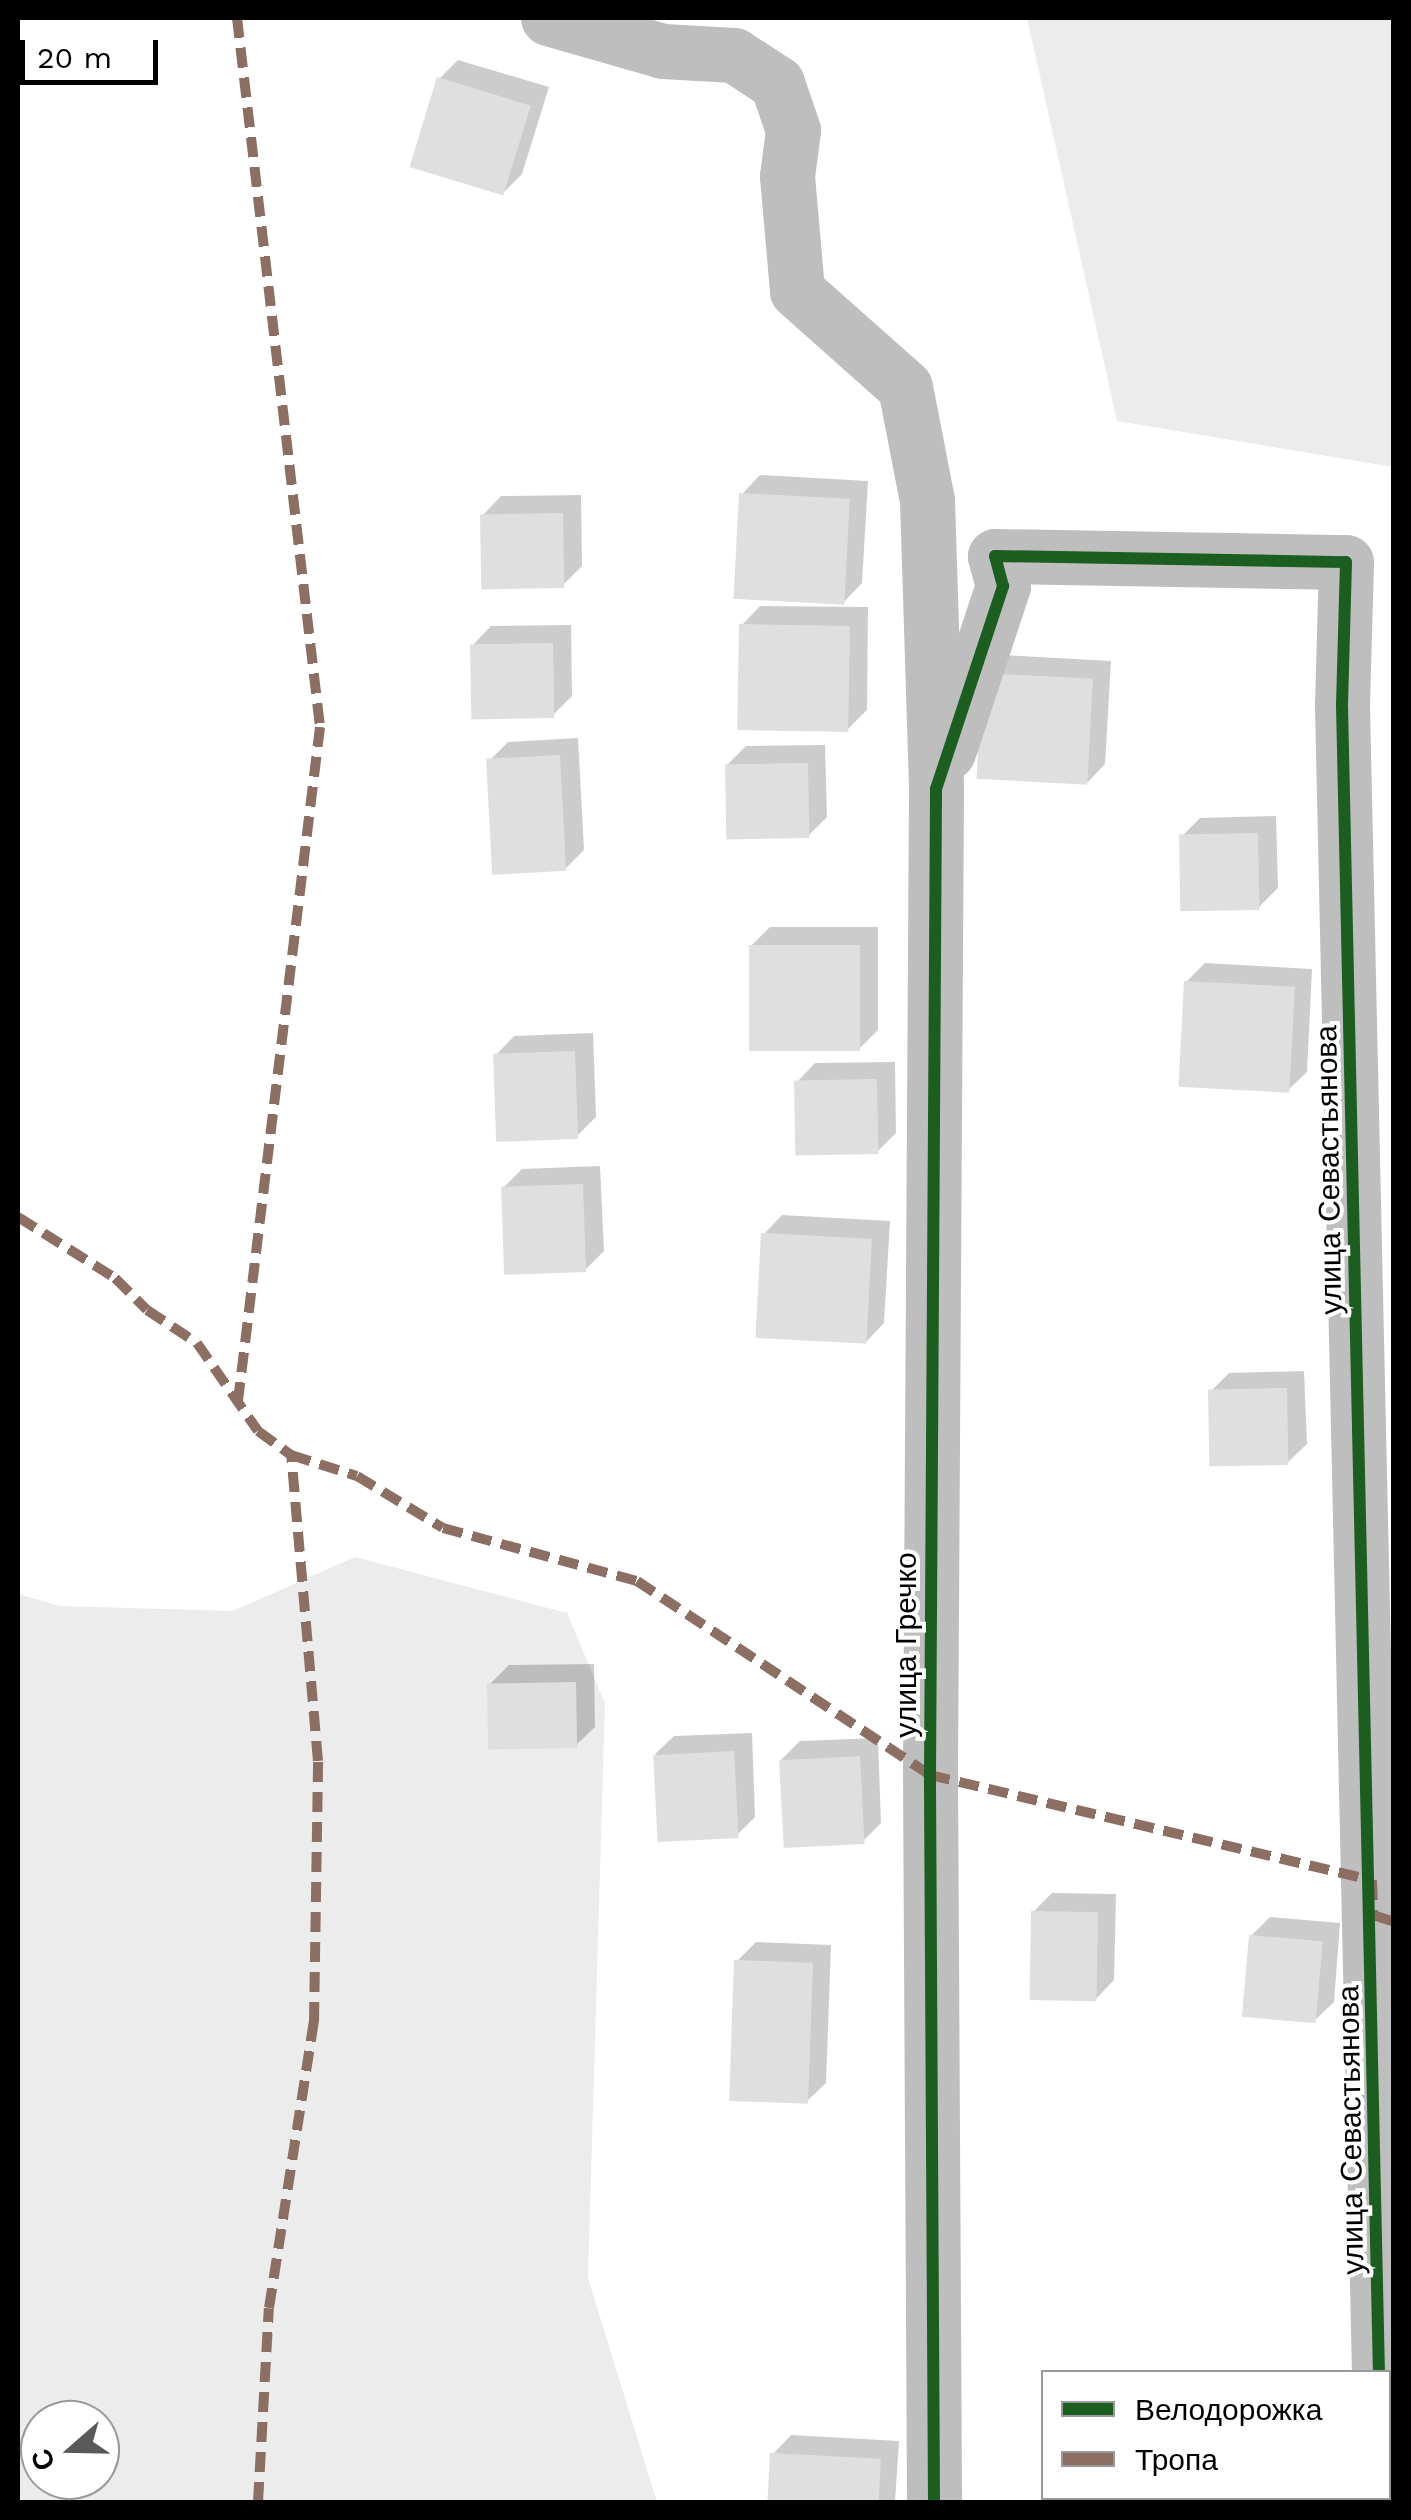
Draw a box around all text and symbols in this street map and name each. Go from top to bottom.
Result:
scale bar [25,20,162,82]
text: 20 m [37,40,112,75]
street label: улица Севастьянова [1308,1025,1350,1315]
street label: улица Гречко [888,1552,924,1738]
street label: улица Севастьянова [1330,1985,1372,2275]
legend [1041,2370,1391,2500]
text: Велодорожка [1135,2392,1322,2427]
north arrow [20,2400,120,2500]
text: Тропа [1135,2442,1218,2477]
text: С [24,2445,62,2475]

